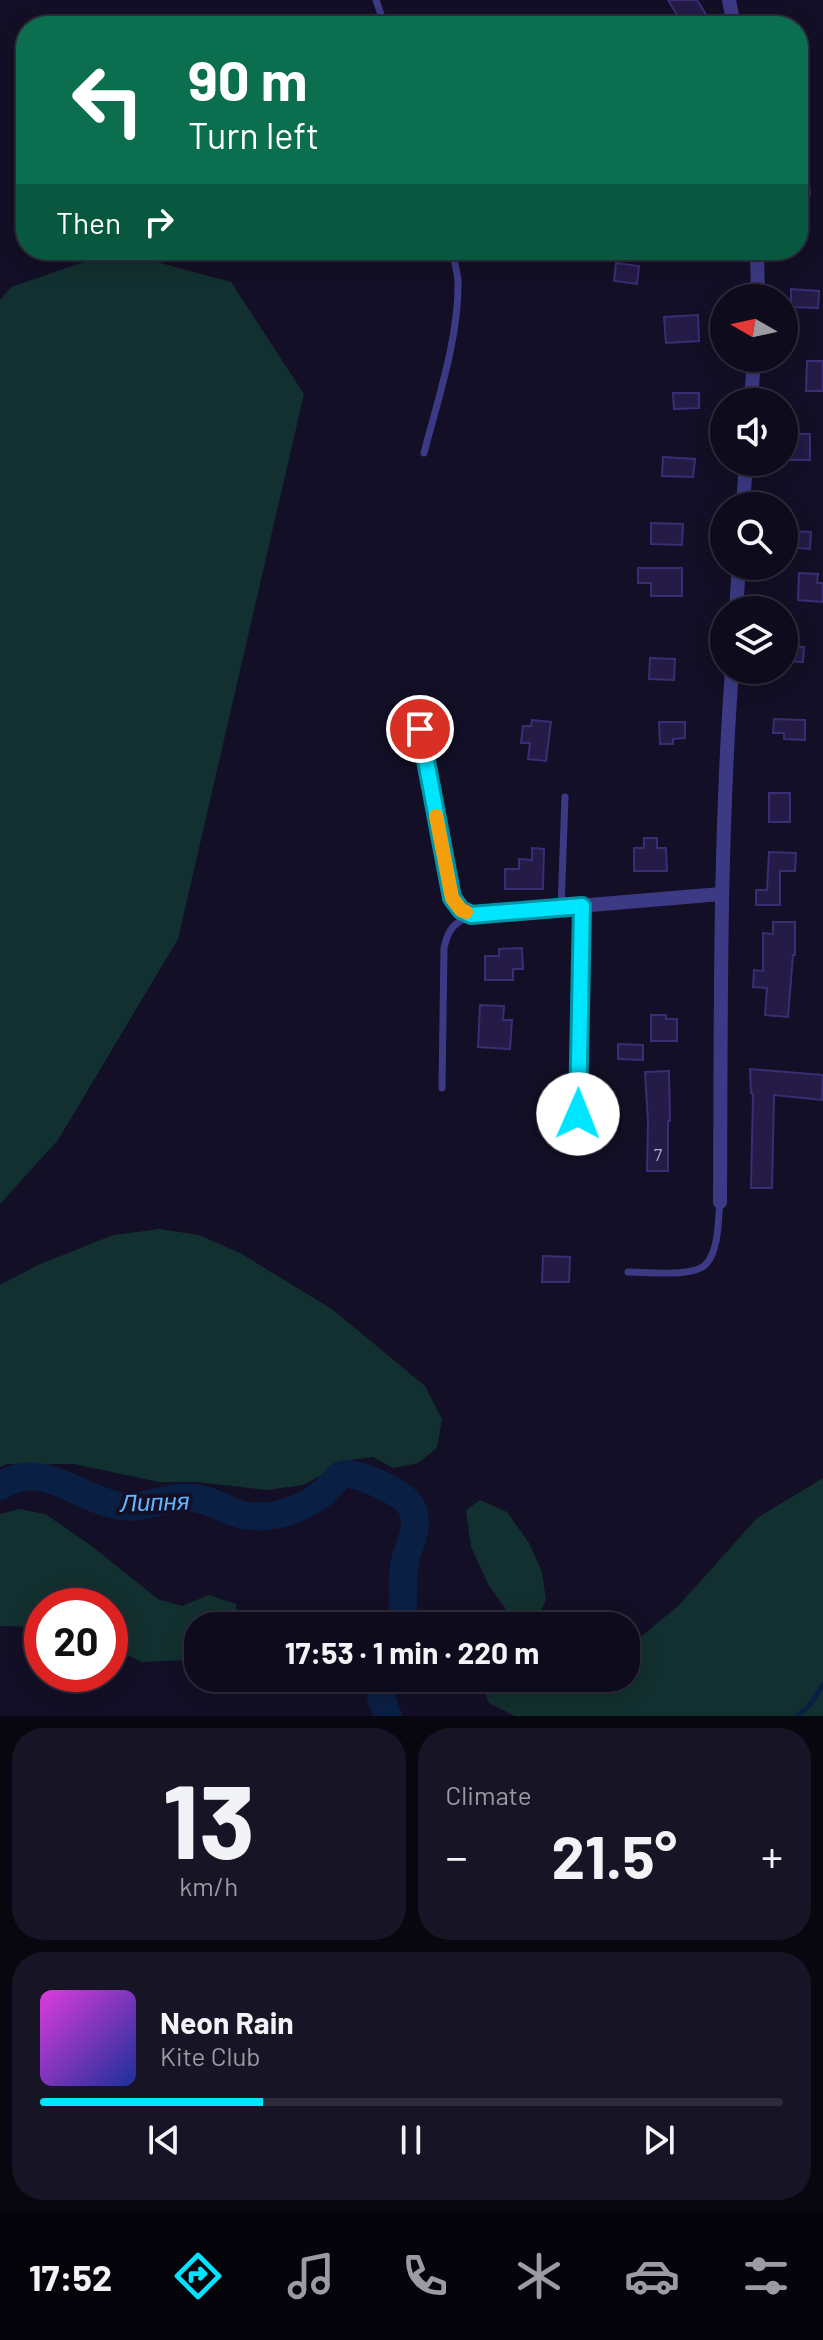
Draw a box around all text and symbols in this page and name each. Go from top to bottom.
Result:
text: 90 m [188,45,308,112]
icon: left [56,48,160,152]
text: Turn left [188,113,319,156]
icon: right [137,200,181,244]
text: Then [56,204,121,240]
north arrow [710,284,798,372]
map controls [710,284,798,684]
button: sound [710,388,798,476]
button: search [710,492,798,580]
button: layers [710,596,798,684]
pin [386,695,454,763]
icon: arrive [398,707,442,751]
position arrow [536,1072,620,1156]
house number: 7 [654,1143,663,1165]
water label: Липня [118,1485,190,1517]
speed limit sign: 20 [24,1588,128,1692]
text: 17:53 · 1 min · 220 m [285,1634,539,1670]
text: 13 [162,1755,255,1880]
text: Climate [446,1779,532,1810]
text: 21.5° [551,1819,677,1891]
text: − [446,1829,468,1882]
text: + [761,1829,783,1882]
text: km/h [179,1870,238,1901]
text: Neon Rain [160,2004,294,2040]
text: Kite Club [160,2040,261,2071]
icon: previous [142,2118,186,2162]
icon: pause [389,2118,433,2162]
icon: next [637,2118,681,2162]
icon: directions [170,2248,226,2304]
icon: music [283,2248,339,2304]
icon: phone [397,2248,453,2304]
icon: climate [511,2248,567,2304]
icon: car [624,2248,680,2304]
icon: filters [738,2248,794,2304]
text: 17:52 [29,2255,112,2298]

